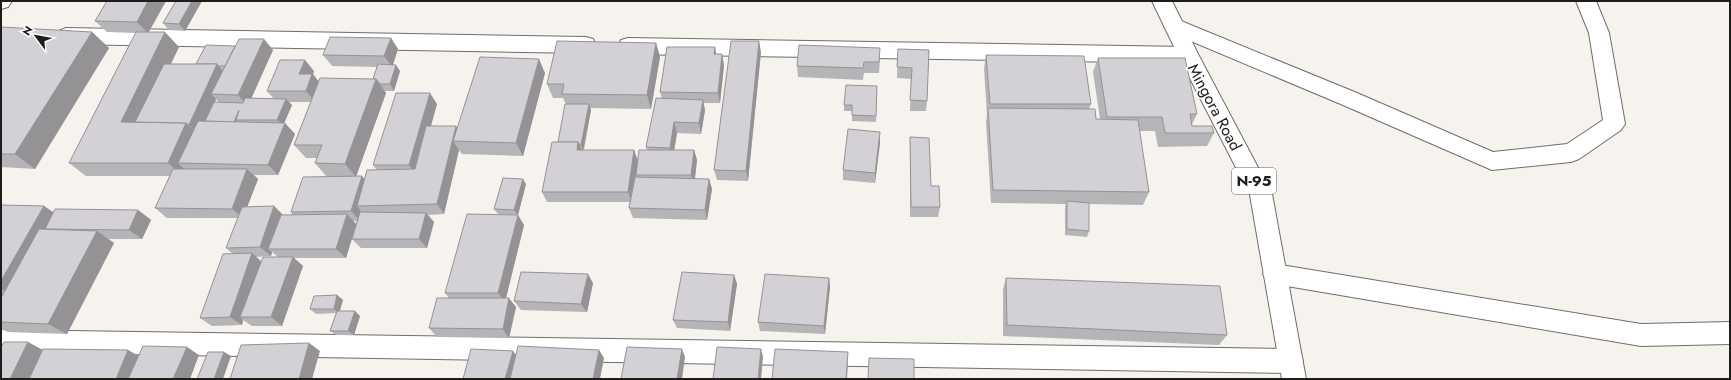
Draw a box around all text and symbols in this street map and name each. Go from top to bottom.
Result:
north arrow [16,16,56,56]
text: N [18,23,37,39]
street label: Mingora Road [1182,60,1247,155]
road number: N-95 [1232,168,1276,194]

